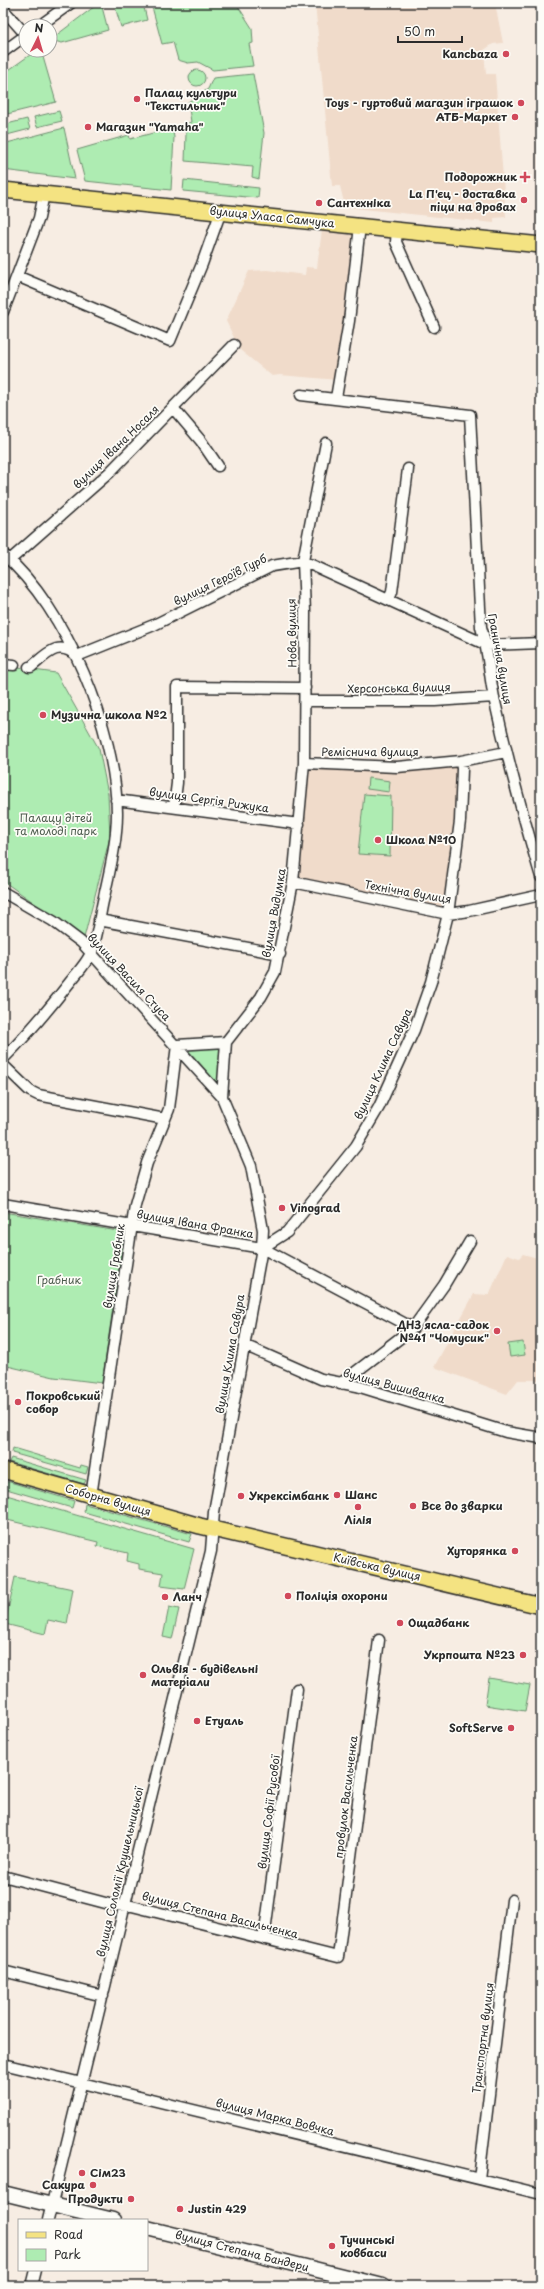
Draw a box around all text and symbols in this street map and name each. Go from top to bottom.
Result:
north arrow [18,18,58,58]
scale bar [398,18,462,44]
text: N [34,19,44,36]
text: 50 m [404,22,435,40]
place label: Kancbaza [442,45,498,62]
marker: Kancbaza [501,49,511,59]
place label: Палац культури "Текстильник" [145,84,237,114]
marker: Палац культури "Текстильник" [132,94,142,104]
place label: Toys - гуртовий магазин іграшок [325,94,514,111]
marker: Toys - гуртовий магазин іграшок [516,98,526,108]
place label: АТБ-Маркет [436,108,507,125]
marker: АТБ-Маркет [510,112,520,122]
place label: Магазин "Yamaha" [96,118,204,135]
marker: Магазин "Yamaha" [83,122,93,132]
place label: Подорожник [445,168,518,185]
marker: Подорожник [520,172,530,182]
place label: La П'єц - доставка піци на дровах [409,185,517,215]
place label: Сантехніка [327,194,391,211]
marker: La П'єц - доставка піци на дровах [519,195,529,205]
marker: Сантехніка [314,198,324,208]
street label: вулиця Уласа Самчука [209,201,336,232]
street label: вулиця Івана Носаля [69,401,163,492]
street label: вулиця Героїв Гурб [170,549,270,609]
street label: Нова вулиця [282,598,301,668]
street label: Гранична вулиця [484,612,517,706]
street label: Херсонська вулиця [347,678,451,697]
place label: Музична школа №2 [51,706,167,723]
marker: Музична школа №2 [38,710,48,720]
street label: Реміснича вулиця [321,743,419,760]
street label: вулиця Сергія Рижука [148,783,270,816]
park label: Палацу дітей та молоді парк [15,809,97,839]
place label: Школа №10 [386,831,456,848]
marker: Школа №10 [373,835,383,845]
street label: вулиця Видумка [257,867,290,959]
street label: Технічна вулиця [363,876,453,908]
street label: вулиця Василя Стуса [84,929,175,1025]
street label: вулиця Клима Савура [349,1005,416,1122]
place label: Vinograd [290,1199,341,1216]
marker: Vinograd [277,1203,287,1213]
street label: вулиця Івана Франка [135,1205,255,1242]
street label: вулиця Грабник [98,1222,129,1310]
park label: Грабник [37,1271,81,1288]
street label: вулиця Клима Савура [211,1293,248,1415]
place label: ДНЗ ясла-садок №41 "Чомусик" [396,1316,490,1346]
marker: ДНЗ ясла-садок №41 "Чомусик" [492,1326,502,1336]
street label: вулиця Вишиванка [341,1364,447,1407]
place label: Покровський собор [26,1387,101,1417]
marker: Покровський собор [13,1397,23,1407]
street label: Соборна вулиця [63,1479,153,1520]
place label: Шанс [345,1486,377,1503]
place label: Укрексімбанк [248,1487,330,1504]
marker: Шанс [332,1490,342,1500]
marker: Укрексімбанк [236,1491,246,1501]
place label: Все до зварки [421,1497,503,1514]
marker: Все до зварки [408,1501,418,1511]
marker: Лілія [353,1502,363,1512]
place label: Лілія [344,1511,372,1528]
place label: Хуторянка [447,1542,508,1559]
marker: Хуторянка [510,1546,520,1556]
street label: Київська вулиця [332,1548,422,1585]
place label: Поліцiя охорони [296,1587,388,1604]
place label: Ланч [173,1588,202,1605]
marker: Поліцiя охорони [283,1591,293,1601]
marker: Ланч [160,1592,170,1602]
place label: Ощадбанк [408,1614,470,1631]
marker: Ощадбанк [395,1618,405,1628]
place label: Укрпошта №23 [423,1646,515,1663]
marker: Укрпошта №23 [518,1650,528,1660]
place label: Ольвія - будівельні матеріали [151,1660,259,1690]
marker: Ольвія - будівельні матеріали [138,1670,148,1680]
place label: Етуаль [205,1712,244,1729]
marker: Етуаль [192,1716,202,1726]
place label: SoftServe [449,1719,503,1736]
marker: SoftServe [506,1723,516,1733]
street label: провулок Васильченка [330,1735,361,1859]
street label: вулиця Софії Русової [253,1753,284,1870]
street label: вулиця Соломії Крушельницької [92,1784,148,1959]
street label: вулиця Степана Васильченка [140,1887,300,1942]
street label: Транспортна вулиця [467,1982,498,2094]
street label: вулиця Марка Вовчка [214,2094,336,2139]
place label: Сім23 [90,2164,126,2181]
marker: Сім23 [77,2168,87,2178]
place label: Сакура [42,2176,86,2193]
marker: Сакура [88,2180,98,2190]
place label: Продукти [68,2190,123,2207]
marker: Продукти [126,2194,136,2204]
place label: Justin 429 [188,2200,247,2217]
marker: Justin 429 [175,2204,185,2214]
legend [18,2219,148,2271]
text: Road [54,2225,83,2243]
street label: вулиця Степана Бандери [174,2226,311,2275]
place label: Тучинські ковбаси [340,2231,395,2261]
marker: Тучинські ковбаси [327,2241,337,2251]
text: Park [54,2245,81,2263]

